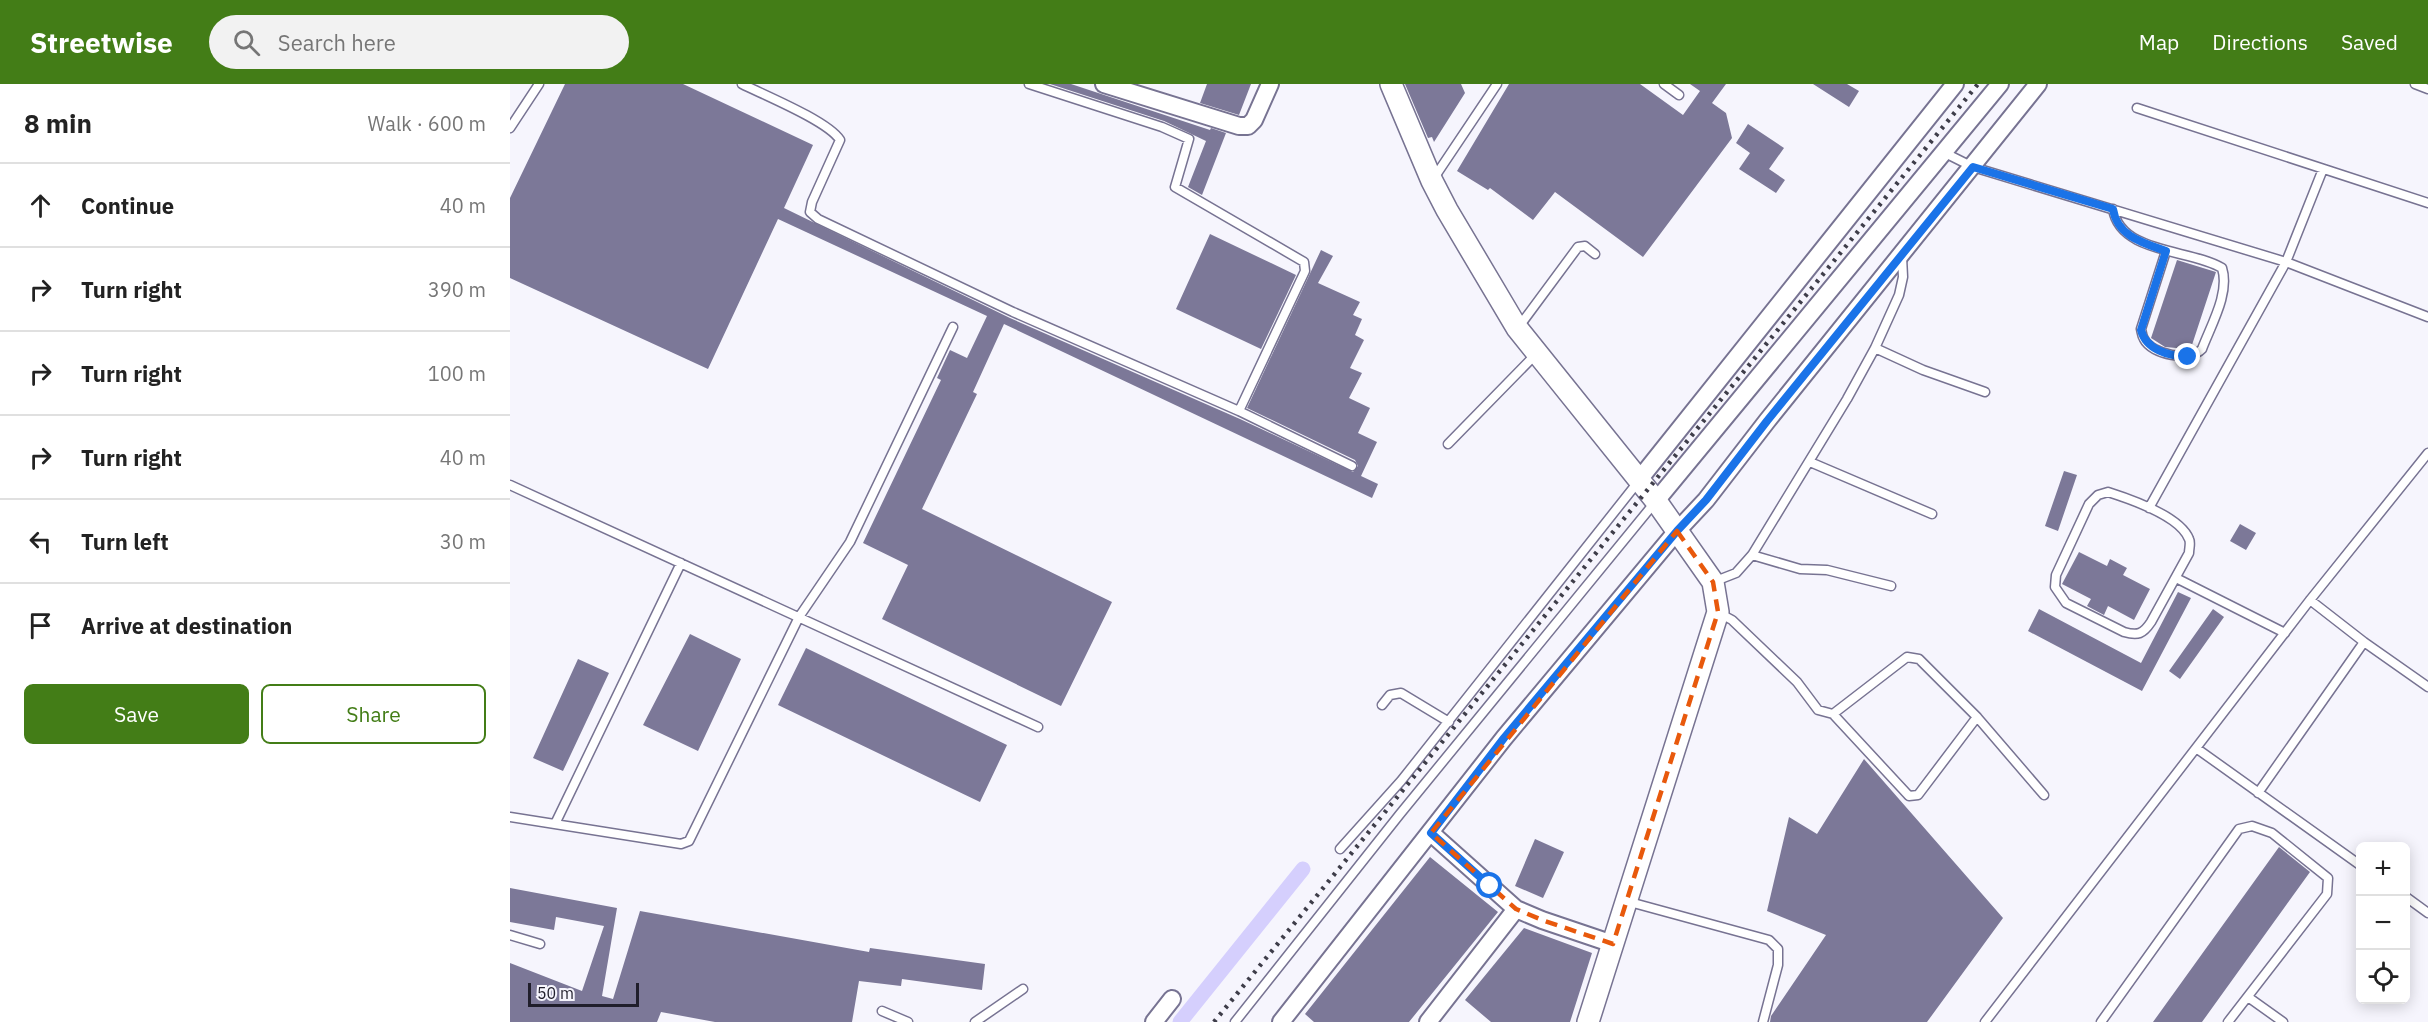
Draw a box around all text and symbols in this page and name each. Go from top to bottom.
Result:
search box [209,15,629,69]
text: Streetwise [30,24,173,61]
icon: search [230,26,263,59]
text: Search here [278,28,396,57]
text: Map [2139,28,2179,56]
text: Directions [2212,28,2308,56]
text: Saved [2341,28,2398,56]
text: 8 min [24,106,92,140]
text: Walk · 600 m [368,110,486,137]
icon: ahead [24,189,57,222]
text: Continue [81,191,174,220]
text: 40 m [440,192,486,219]
icon: right [24,273,57,306]
text: Turn right [81,275,182,304]
text: 390 m [428,276,486,303]
route end [2174,343,2200,369]
icon: right [24,357,57,390]
text: Turn right [81,359,182,388]
text: 100 m [428,360,486,387]
icon: right [24,441,57,474]
text: Turn right [81,443,182,472]
text: 40 m [440,444,486,471]
icon: left [24,525,57,558]
text: Turn left [81,527,169,556]
text: 30 m [440,528,486,555]
icon: arrive [24,609,57,642]
text: Arrive at destination [81,611,292,640]
button: Save [24,684,249,744]
button: Share [261,684,486,744]
map controls [2356,842,2410,1004]
button: + [2356,842,2410,896]
route start [1476,872,1502,898]
button: − [2356,896,2410,950]
button: locate [2356,950,2410,1004]
scale bar [528,980,639,1008]
text: 50 m [537,983,574,1003]

